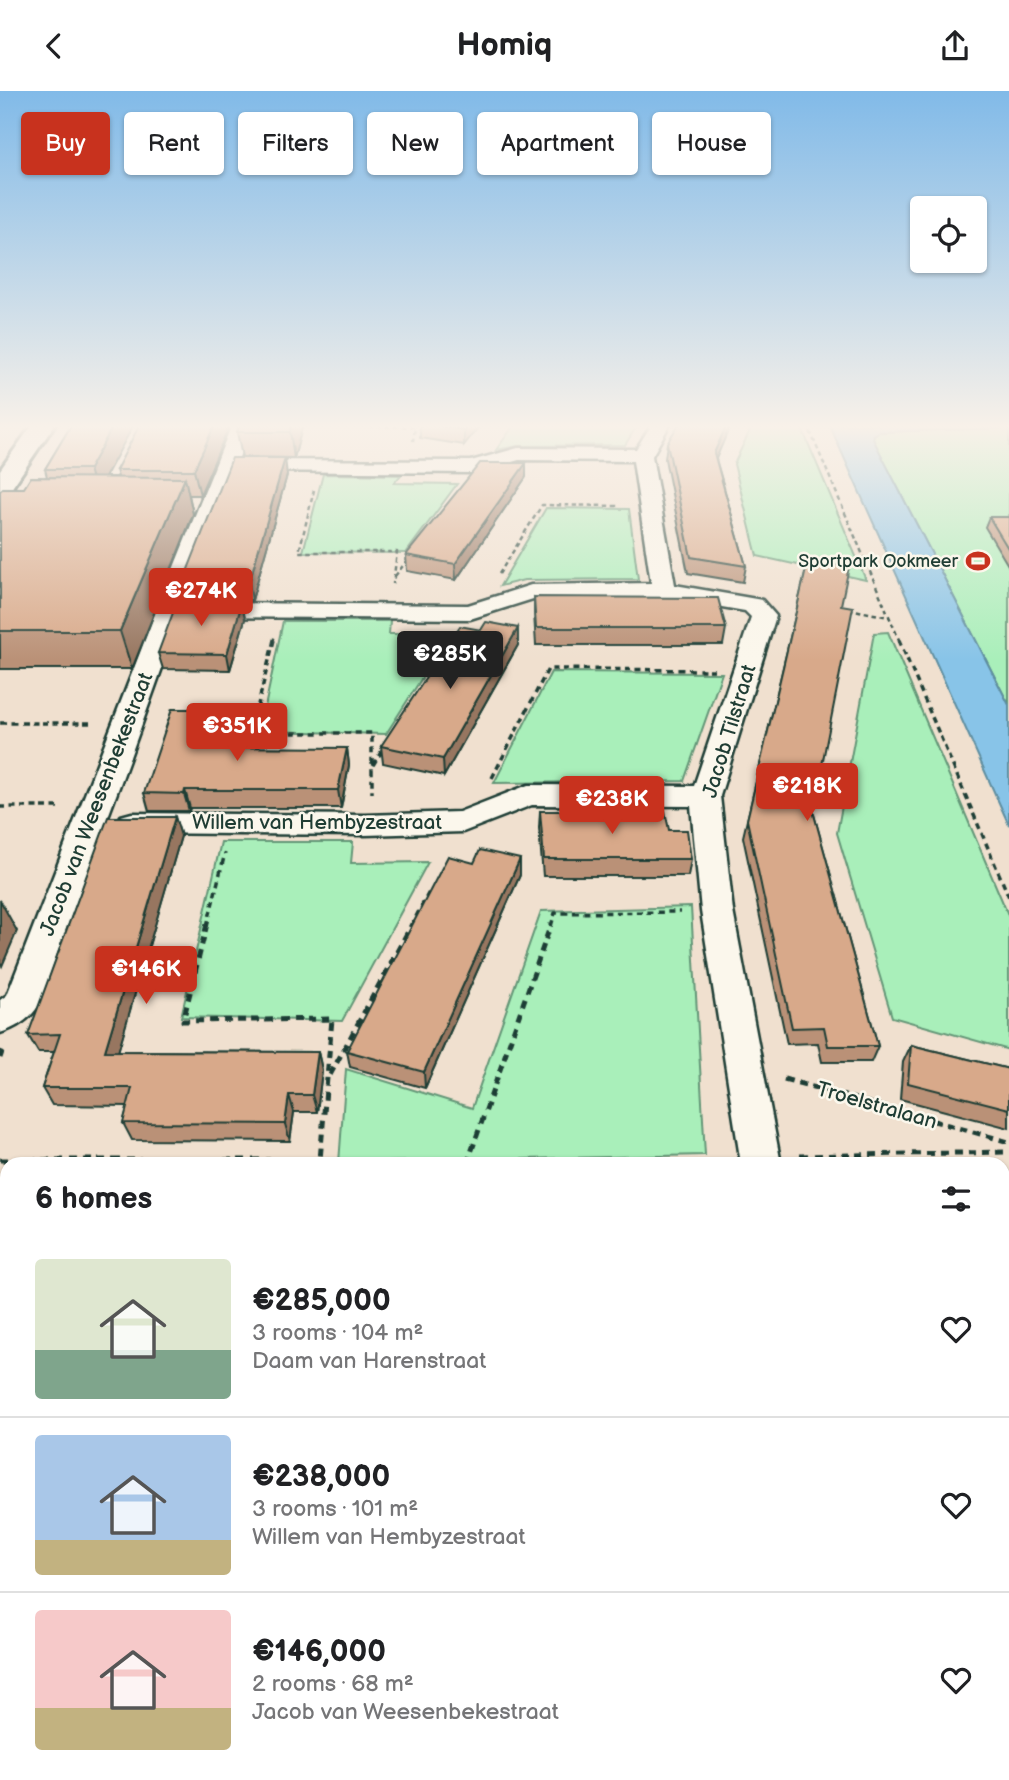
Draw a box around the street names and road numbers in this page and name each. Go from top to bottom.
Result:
street label: Jacob Tilstraat [697,661,762,801]
street label: Jacob van Weesenbekestraat [35,668,159,939]
street label: Willem van Hembyzestraat [192,810,442,835]
street label: Troelstralaan [814,1076,940,1135]

